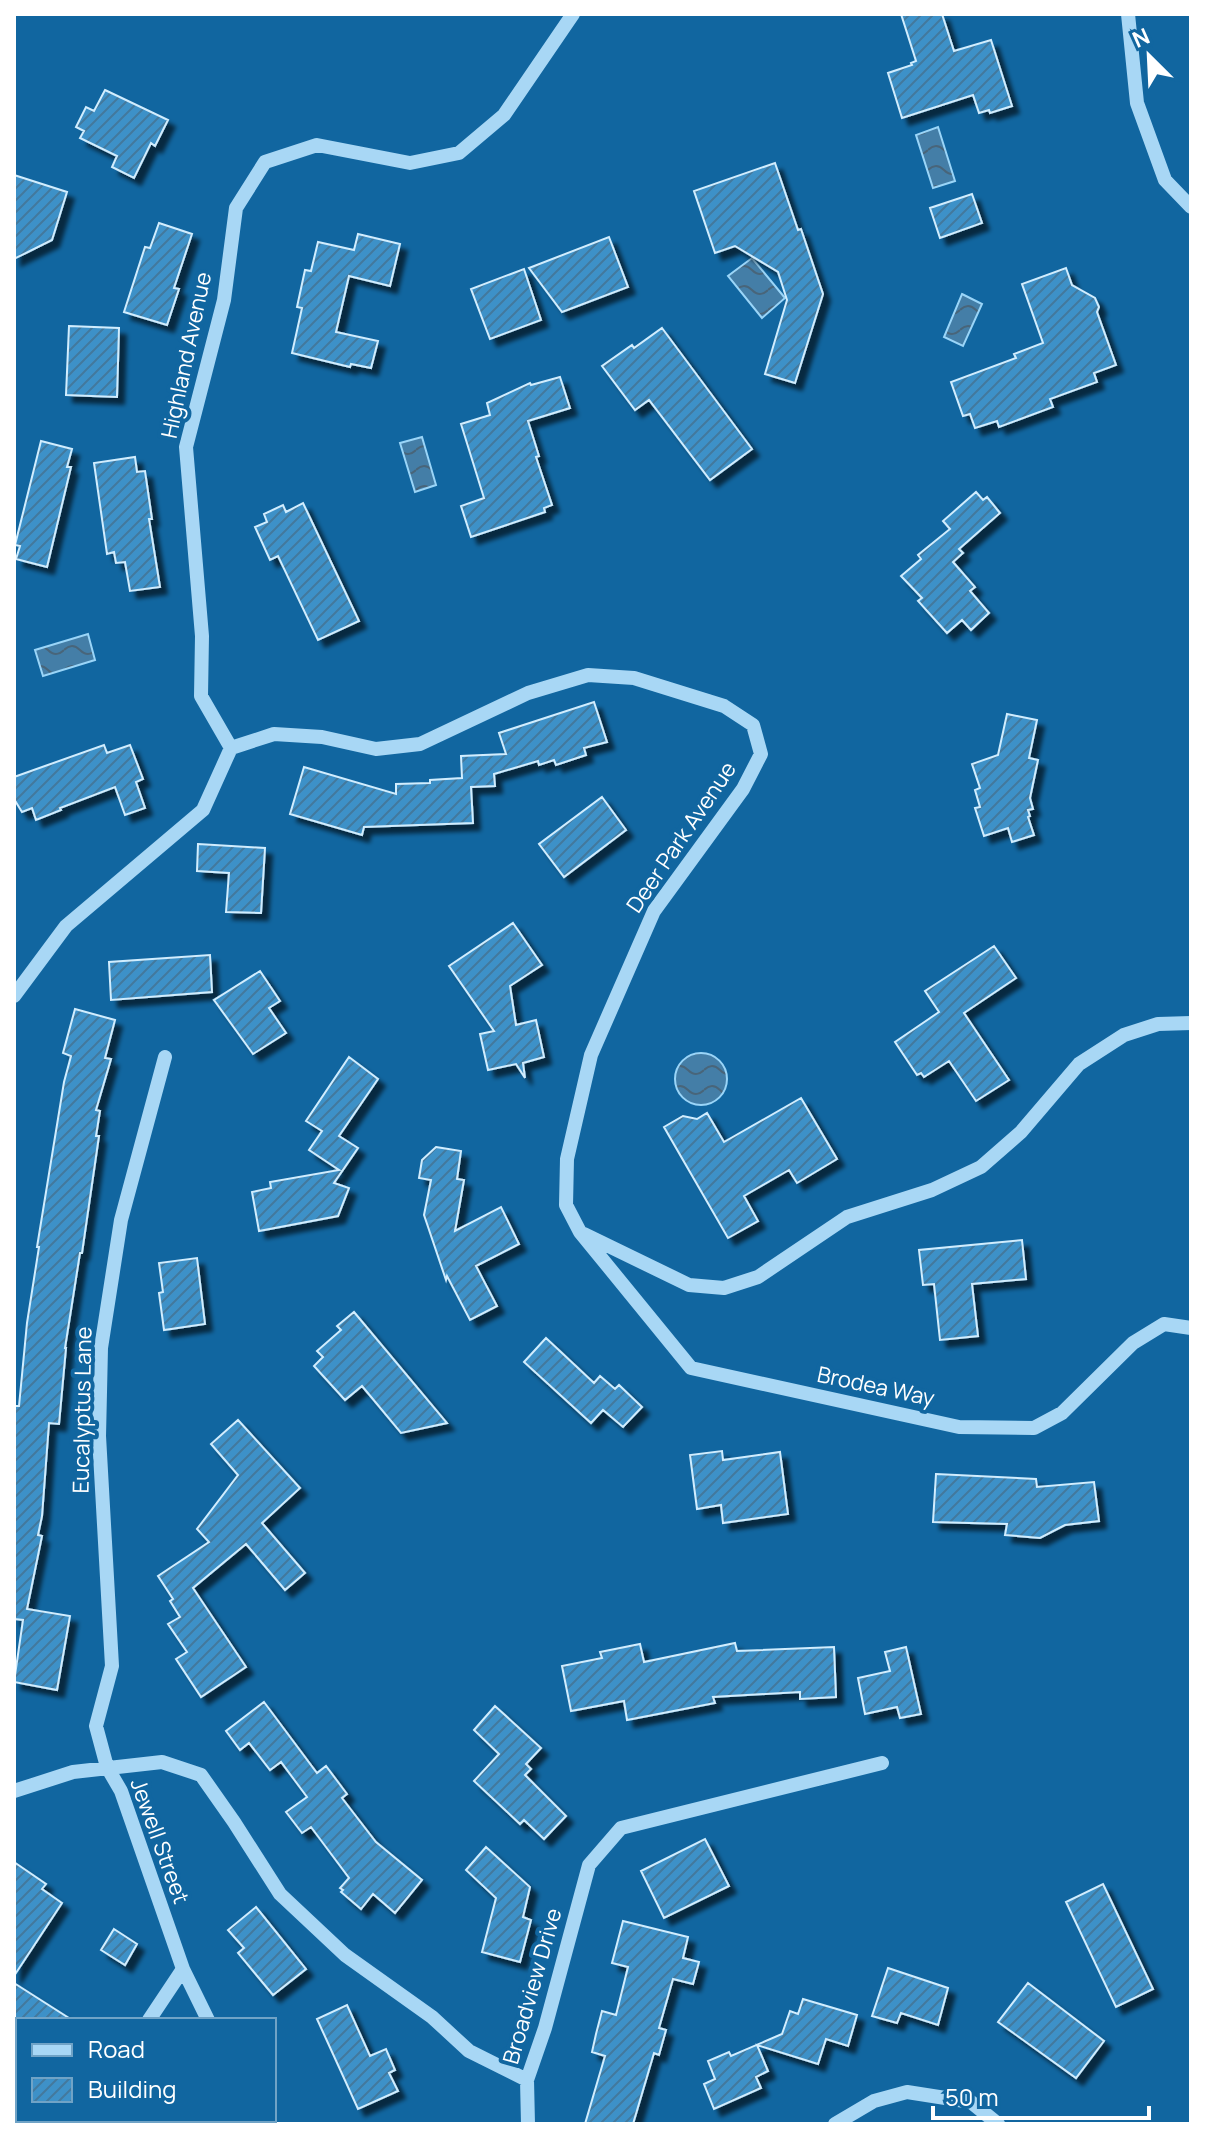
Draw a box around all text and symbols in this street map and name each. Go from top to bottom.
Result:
north arrow [1109,16,1189,96]
text: N [1128,21,1154,55]
street label: Highland Avenue [154,269,218,441]
street label: Deer Park Avenue [619,755,743,919]
street label: Eucalyptus Lane [66,1326,98,1494]
street label: Brodea Way [815,1359,938,1413]
street label: Jewell Street [123,1774,197,1908]
street label: Broadview Drive [495,1904,569,2067]
legend [16,2018,276,2122]
text: Road [88,2032,145,2065]
scale bar [933,2070,1149,2120]
text: Building [88,2072,176,2105]
text: 50 m [945,2080,999,2113]

